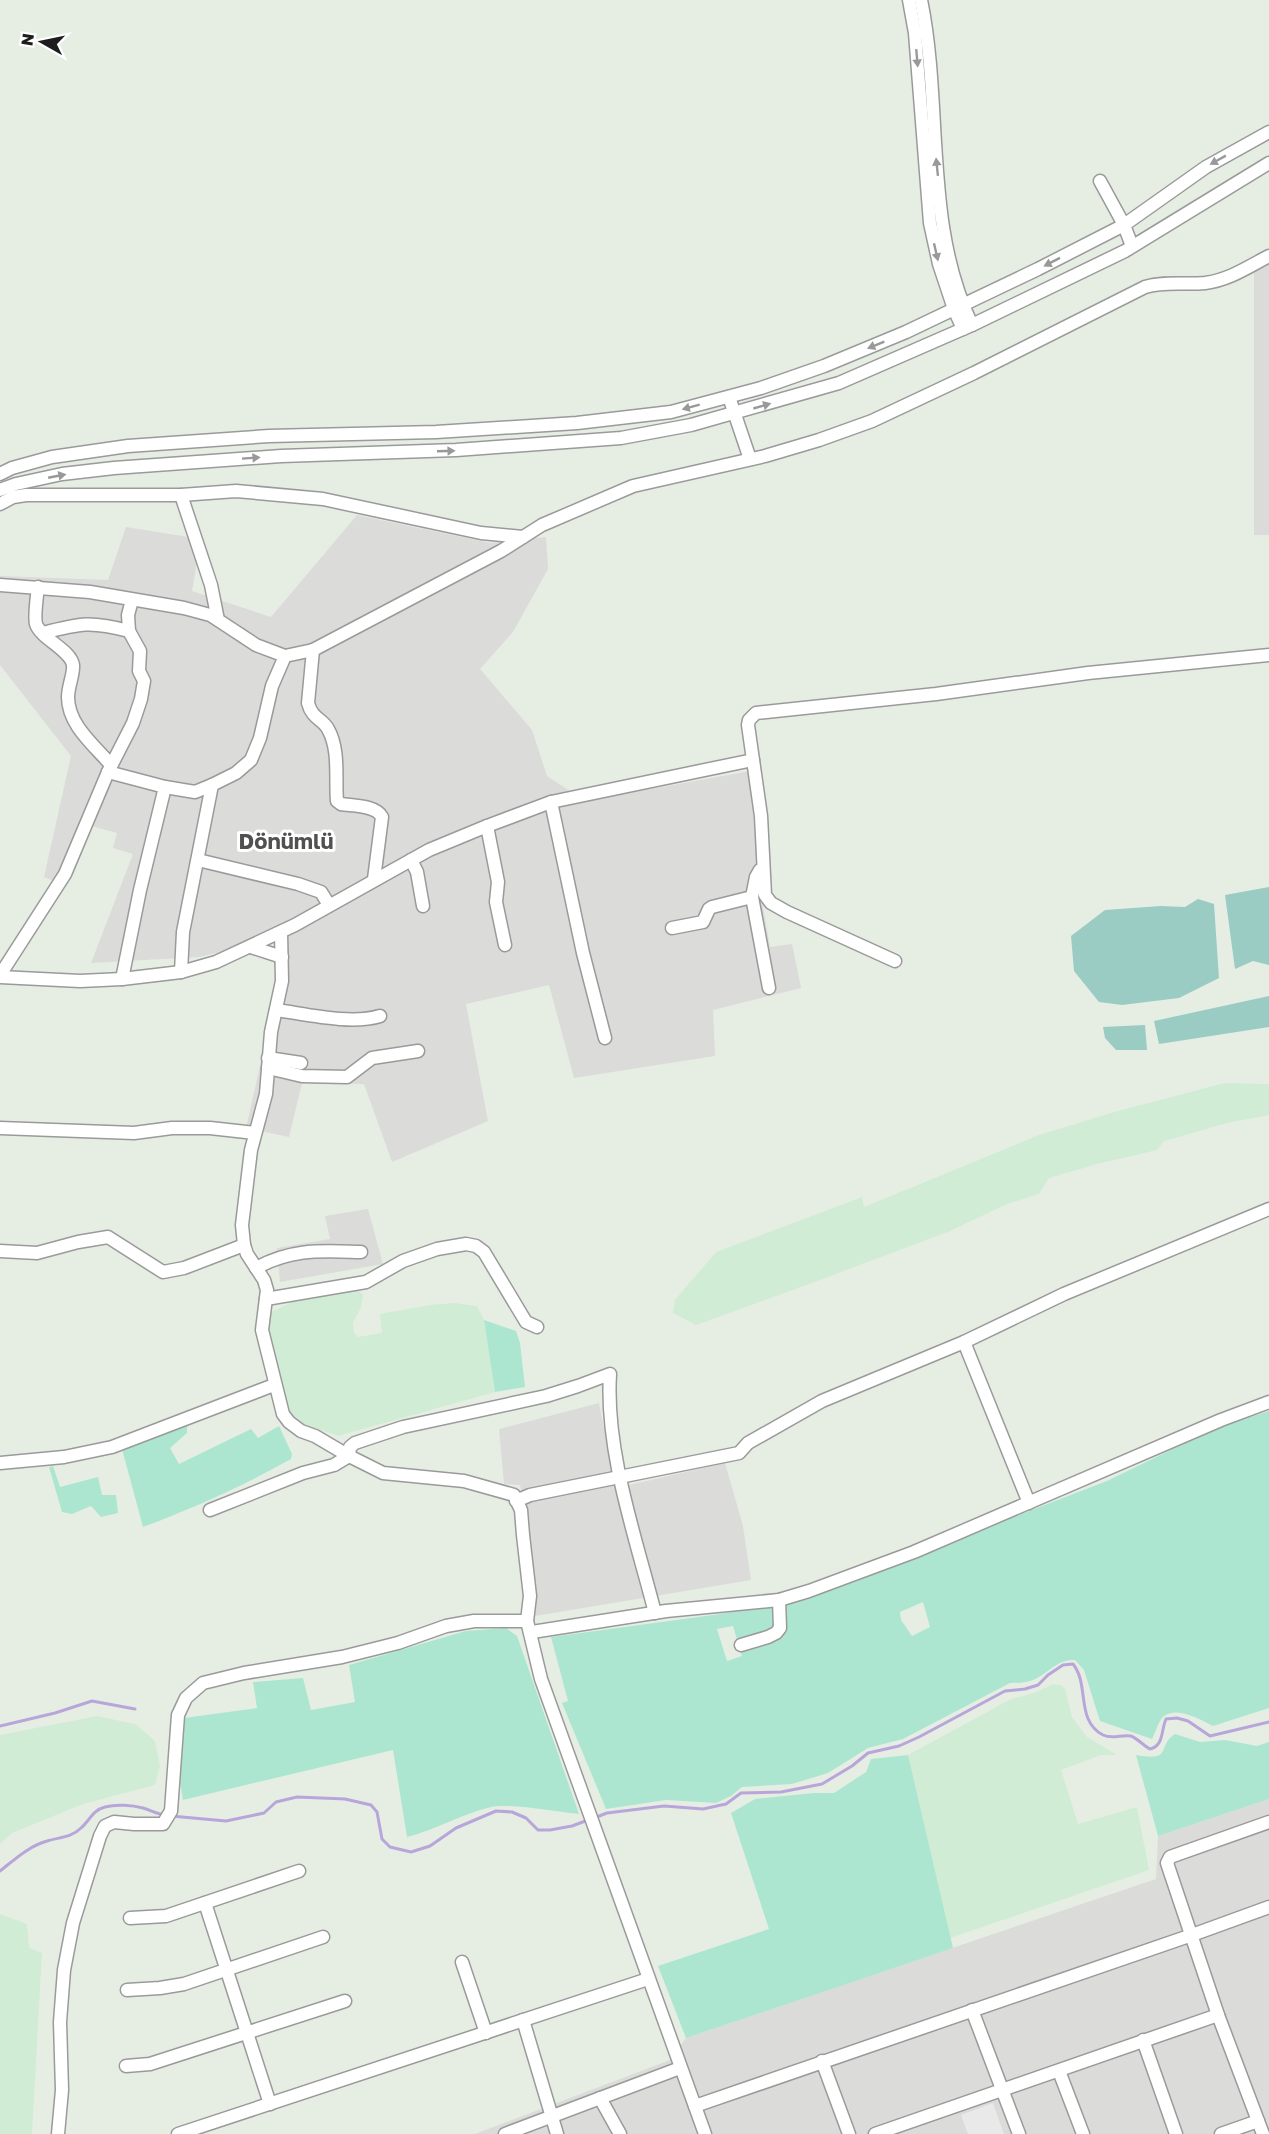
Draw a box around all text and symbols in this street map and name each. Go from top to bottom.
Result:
north arrow [12,12,72,72]
text: N [16,32,38,47]
one-way arrow [912,48,922,67]
one-way arrow [1209,155,1226,165]
one-way arrow [932,157,942,176]
one-way arrow [932,242,942,261]
one-way arrow [1044,257,1061,267]
one-way arrow [866,340,884,350]
one-way arrow [754,401,772,410]
one-way arrow [682,403,700,412]
one-way arrow [436,446,455,455]
one-way arrow [241,453,260,463]
one-way arrow [47,471,66,480]
district label: Dönümlü [238,827,334,854]

